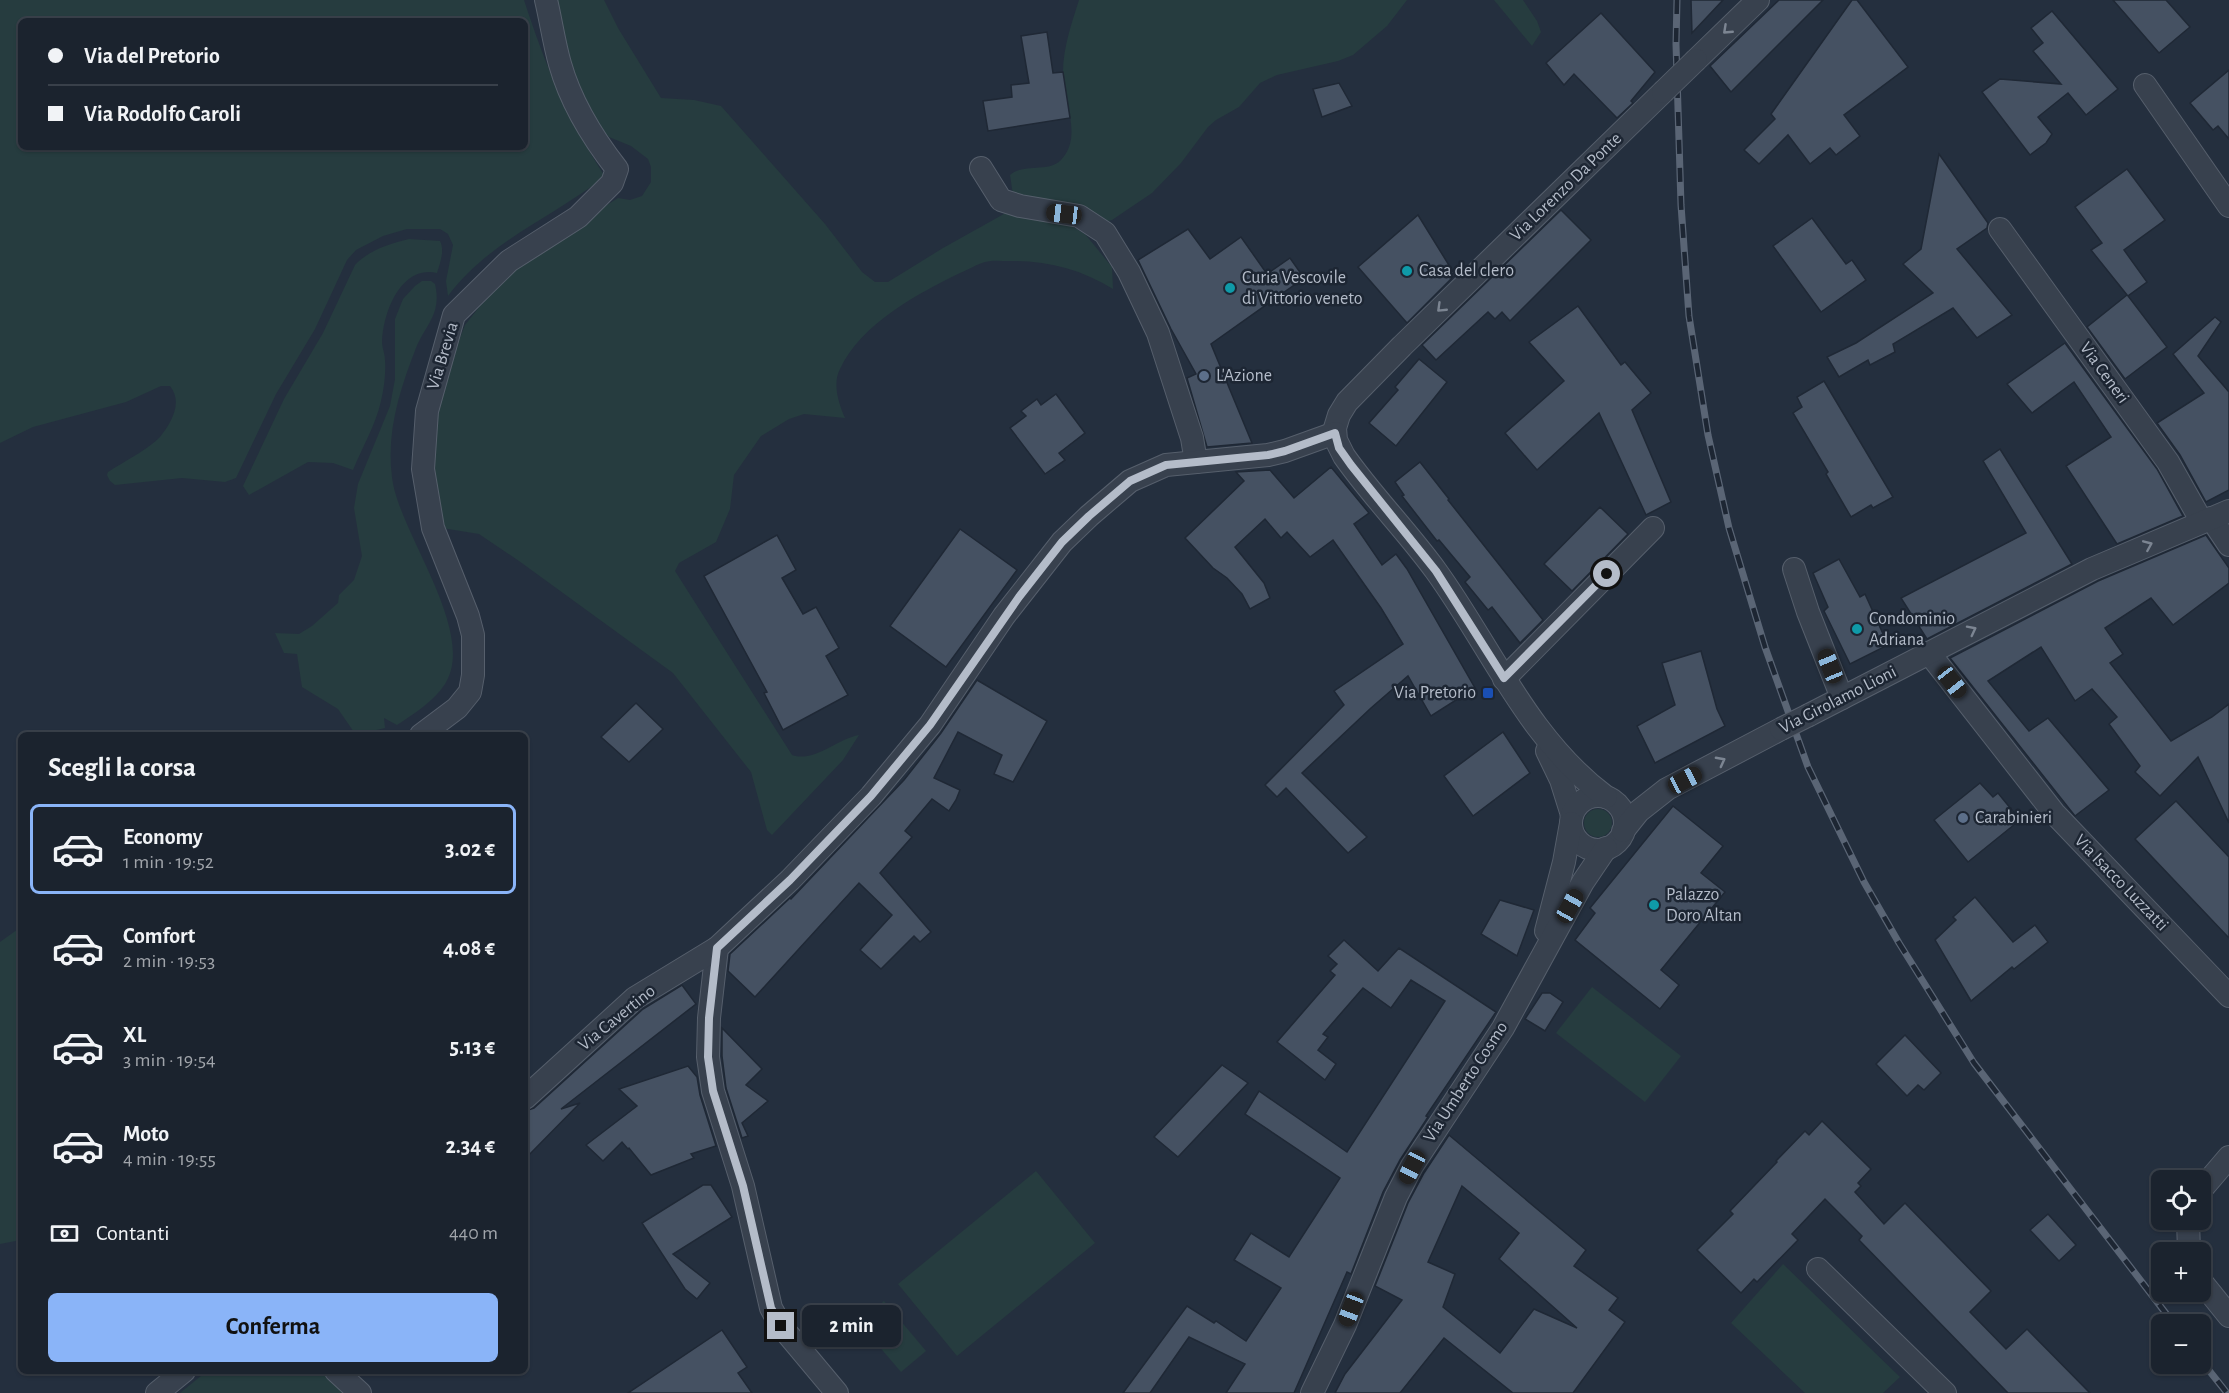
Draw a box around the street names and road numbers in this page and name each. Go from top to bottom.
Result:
street label: Via Lorenzo Da Ponte [1507,129,1625,245]
street label: Via Brevia [424,320,462,392]
street label: Via Ceneri [2076,339,2132,407]
street label: Via Girolamo Lioni [1777,663,1899,737]
street label: Via Isacco Luzzatti [2071,831,2171,935]
street label: Via Cavertino [575,982,659,1054]
street label: Via Umberto Cosmo [1420,1018,1512,1145]

